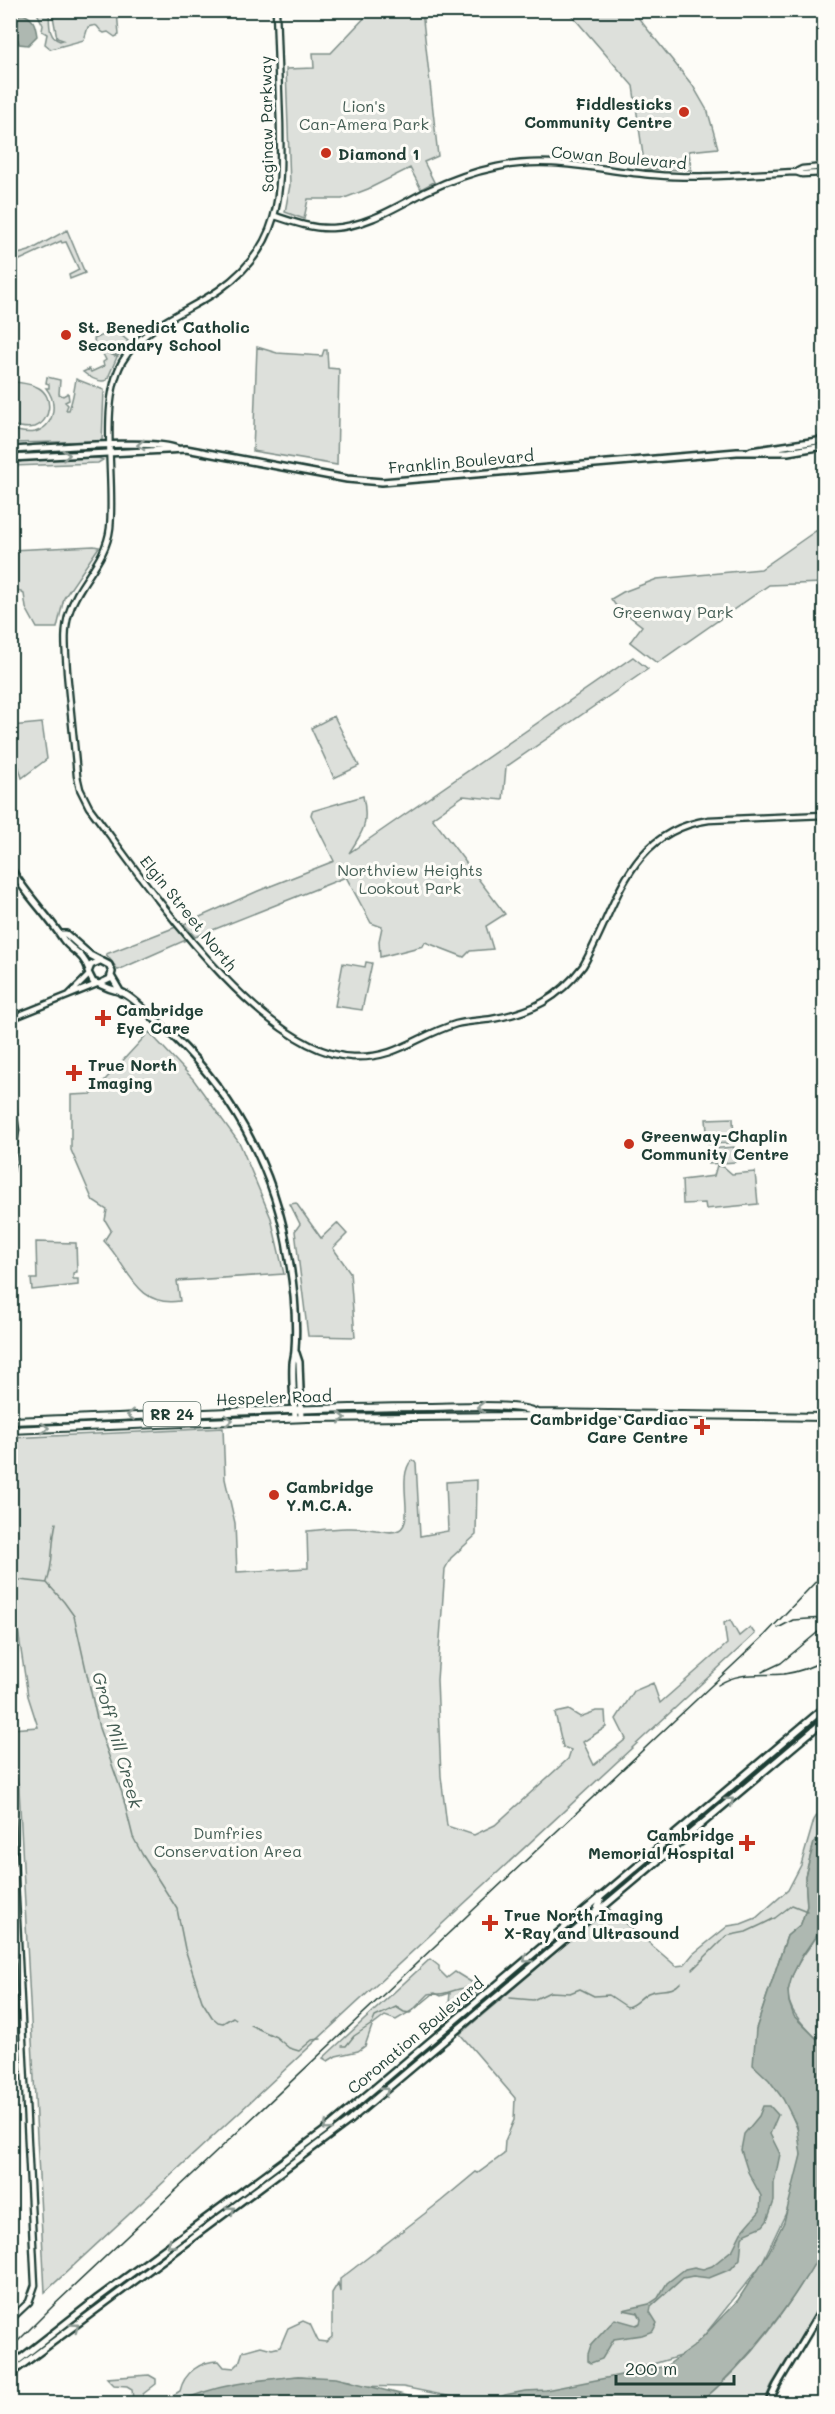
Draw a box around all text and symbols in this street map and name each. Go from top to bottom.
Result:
street label: Saginaw Parkway [254,56,278,192]
place label: Fiddlesticks Community Centre [524,93,672,132]
park label: Lion's Can-Amera Park [299,95,429,134]
marker: Fiddlesticks Community Centre [677,105,691,119]
street label: Cowan Boulevard [550,141,688,173]
place label: Diamond 1 [338,143,419,164]
marker: Diamond 1 [319,146,333,160]
place label: St. Benedict Catholic Secondary School [78,316,250,355]
marker: St. Benedict Catholic Secondary School [59,328,73,342]
one-way arrow [136,439,145,451]
street label: Franklin Boulevard [387,444,535,478]
one-way arrow [61,449,70,462]
park label: Greenway Park [613,601,733,622]
street label: Elgin Street North [136,851,242,975]
park label: Northview Heights Lookout Park [337,859,483,898]
place label: Cambridge Eye Care [116,999,204,1038]
marker: Cambridge Eye Care [94,1009,112,1027]
place label: True North Imaging [88,1054,177,1093]
marker: True North Imaging [65,1064,83,1082]
place label: Greenway-Chaplin Community Centre [641,1125,789,1164]
marker: Greenway-Chaplin Community Centre [622,1137,636,1151]
street label: Hespeler Road [216,1384,332,1410]
one-way arrow [476,1401,485,1413]
road number: RR 24 [144,1402,201,1426]
place label: Cambridge Cardiac Care Centre [530,1408,688,1447]
one-way arrow [127,1409,136,1422]
one-way arrow [337,1411,346,1424]
one-way arrow [225,1414,234,1427]
marker: Cambridge Cardiac Care Centre [693,1418,711,1436]
one-way arrow [41,1422,50,1435]
place label: Cambridge Y.M.C.A. [286,1476,374,1515]
marker: Cambridge Y.M.C.A. [267,1488,281,1502]
water label: Groff Mill Creek [87,1669,149,1812]
one-way arrow [723,1797,734,1808]
park label: Dumfries Conservation Area [154,1822,302,1861]
place label: Cambridge Memorial Hospital [588,1824,734,1863]
marker: Cambridge Memorial Hospital [738,1834,756,1852]
place label: True North Imaging X-Ray and Ultrasound [504,1904,679,1943]
marker: True North Imaging X-Ray and Ultrasound [481,1914,499,1932]
one-way arrow [523,1951,534,1962]
street label: Coronation Boulevard [343,1972,487,2098]
one-way arrow [378,2087,389,2098]
one-way arrow [323,2120,334,2131]
one-way arrow [224,2206,235,2217]
one-way arrow [167,2236,178,2247]
one-way arrow [68,2323,79,2334]
scale bar [616,2348,734,2386]
text: 200 m [625,2356,677,2380]

